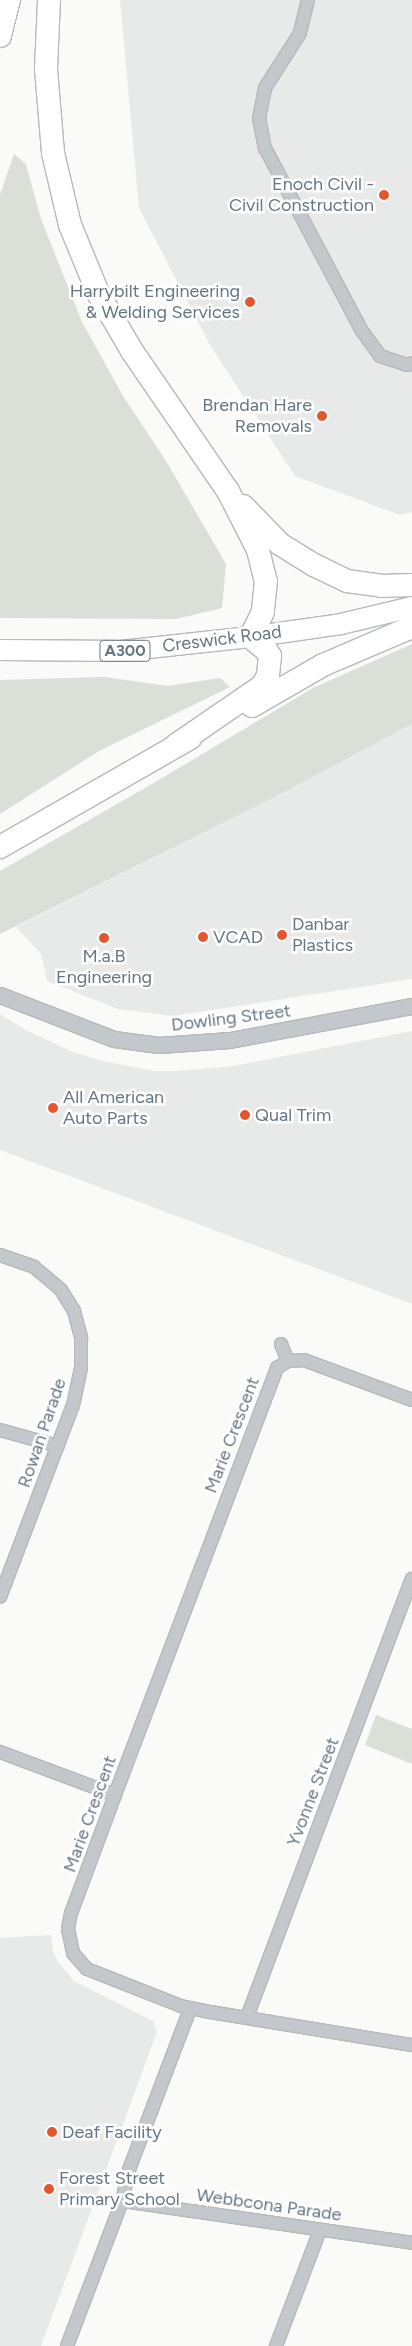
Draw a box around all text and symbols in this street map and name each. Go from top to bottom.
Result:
place label: Enoch Civil - Civil Construction [229,174,374,216]
marker: Enoch Civil - Civil Construction [378,189,390,201]
place label: Harrybilt Engineering & Welding Services [70,281,240,324]
marker: Harrybilt Engineering & Welding Services [244,296,256,308]
place label: Brendan Hare Removals [202,395,312,438]
marker: Brendan Hare Removals [316,410,328,422]
street label: Creswick Road [161,621,283,657]
road number: A300 [99,637,151,664]
place label: Danbar Plastics [292,914,353,956]
place label: VCAD [213,926,263,948]
marker: Danbar Plastics [276,929,288,941]
marker: VCAD [197,931,209,943]
marker: M.a.B Engineering [98,932,110,944]
place label: M.a.B Engineering [56,946,152,989]
street label: Dowling Street [170,1000,292,1036]
place label: All American Auto Parts [63,1087,164,1130]
marker: All American Auto Parts [47,1102,59,1114]
place label: Qual Trim [255,1104,331,1126]
marker: Qual Trim [239,1109,251,1121]
street label: Marie Crescent [200,1374,264,1496]
street label: Rowan Parade [13,1376,71,1490]
street label: Yvonne Street [282,1734,344,1850]
street label: Marie Crescent [59,1753,121,1875]
place label: Deaf Facility [62,2121,162,2143]
marker: Deaf Facility [46,2126,58,2138]
place label: Forest Street Primary School [59,2168,180,2210]
marker: Forest Street Primary School [43,2183,55,2195]
street label: Webbcona Parade [195,2184,343,2226]

